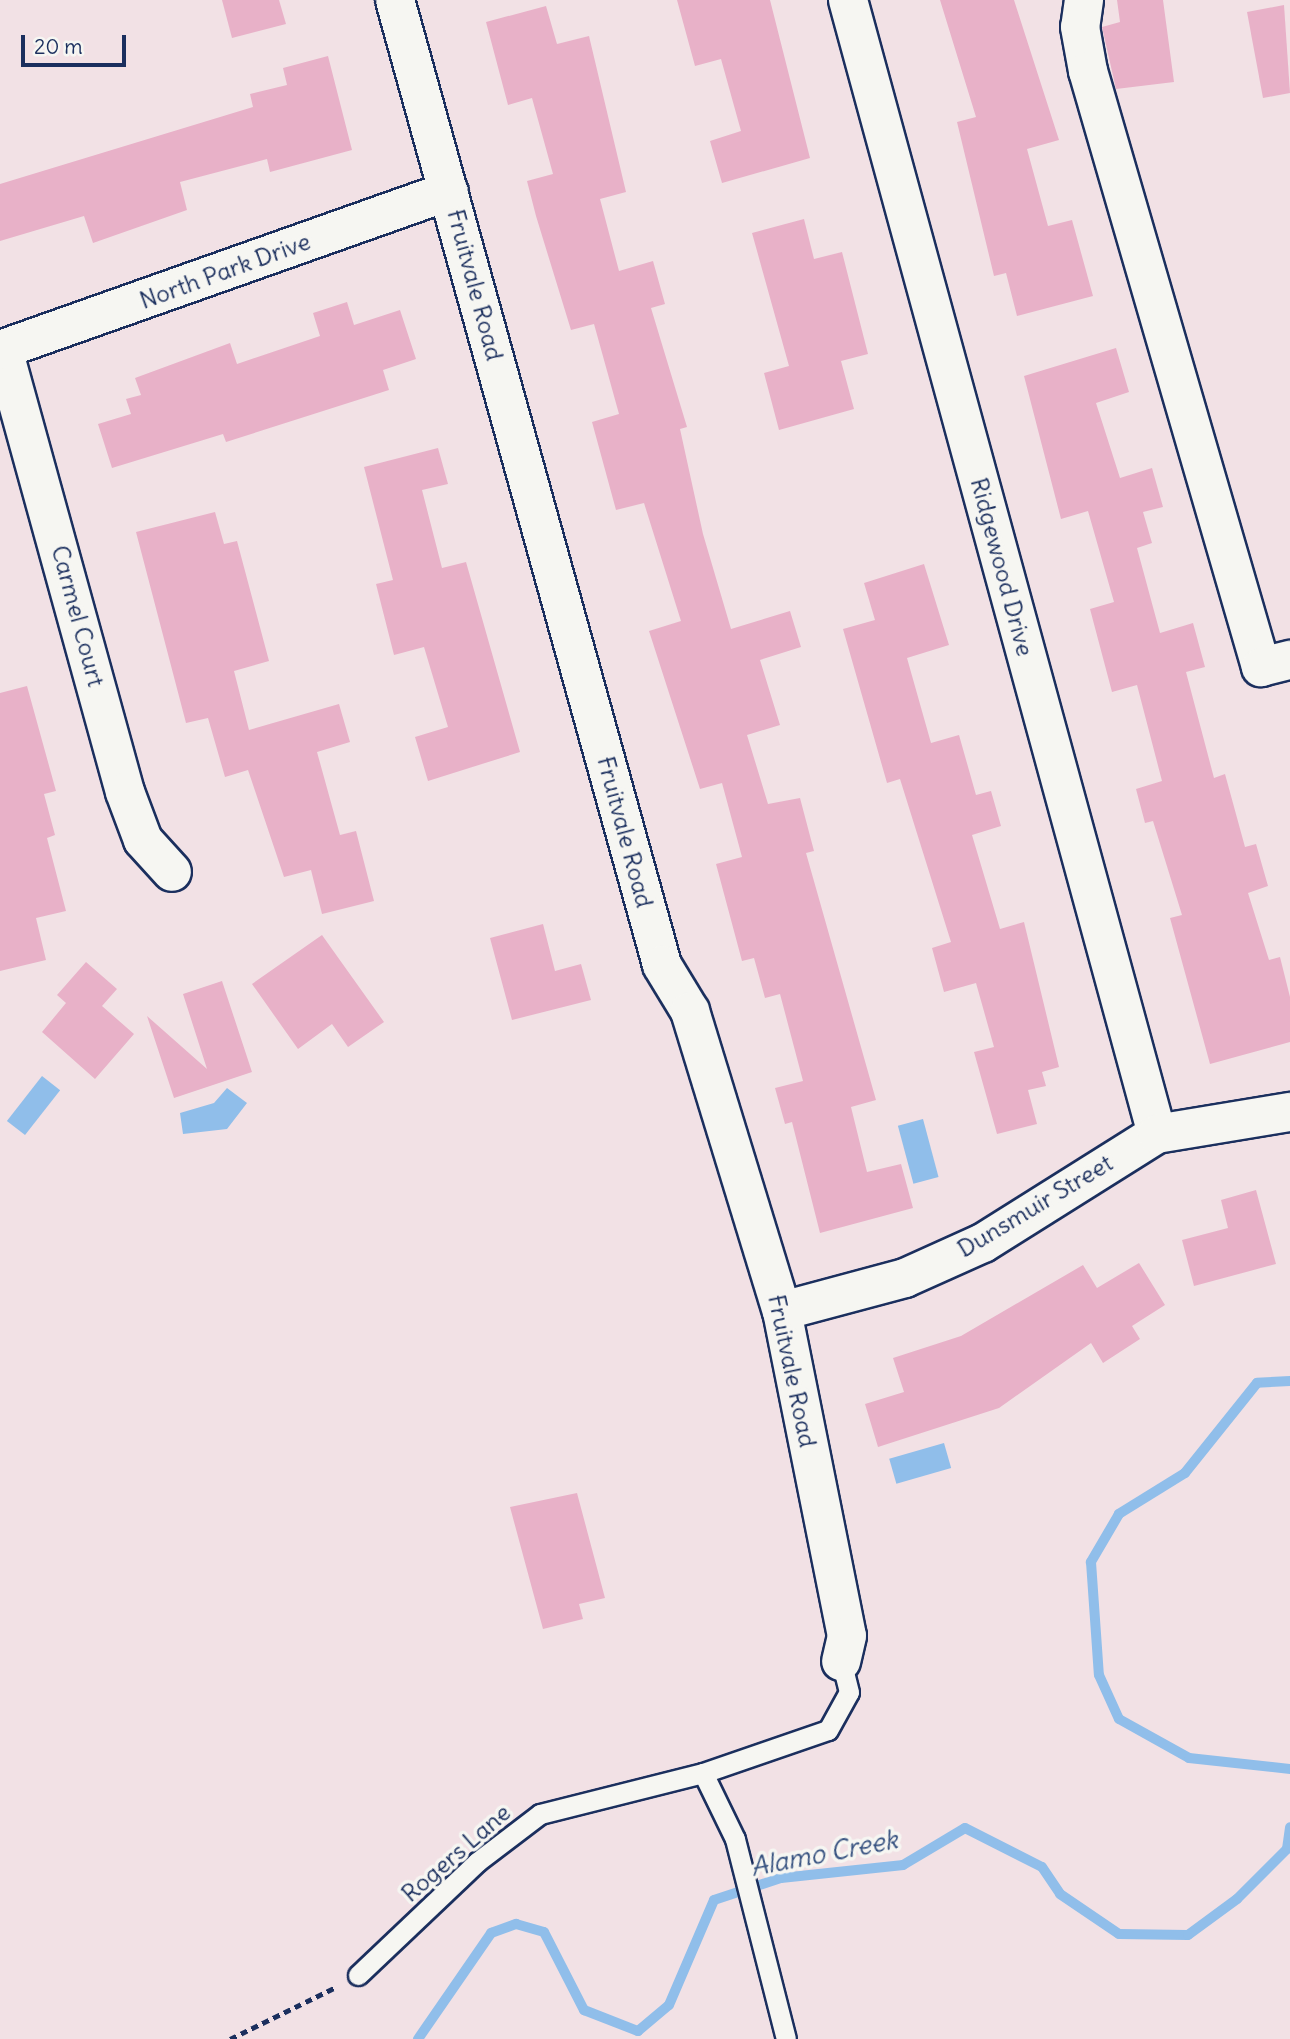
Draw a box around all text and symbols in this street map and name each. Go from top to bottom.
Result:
scale bar [24,21,130,65]
text: 20 m [34,33,83,60]
street label: Fruitvale Road [441,206,509,364]
street label: North Park Drive [136,227,314,315]
street label: Ridgewood Drive [964,475,1040,659]
street label: Carmel Court [45,542,111,690]
street label: Fruitvale Road [591,753,659,911]
street label: Dunsmuir Street [952,1148,1118,1264]
street label: Fruitvale Road [762,1292,822,1450]
street label: Rogers Lane [396,1798,516,1908]
water label: Alamo Creek [748,1823,900,1883]

